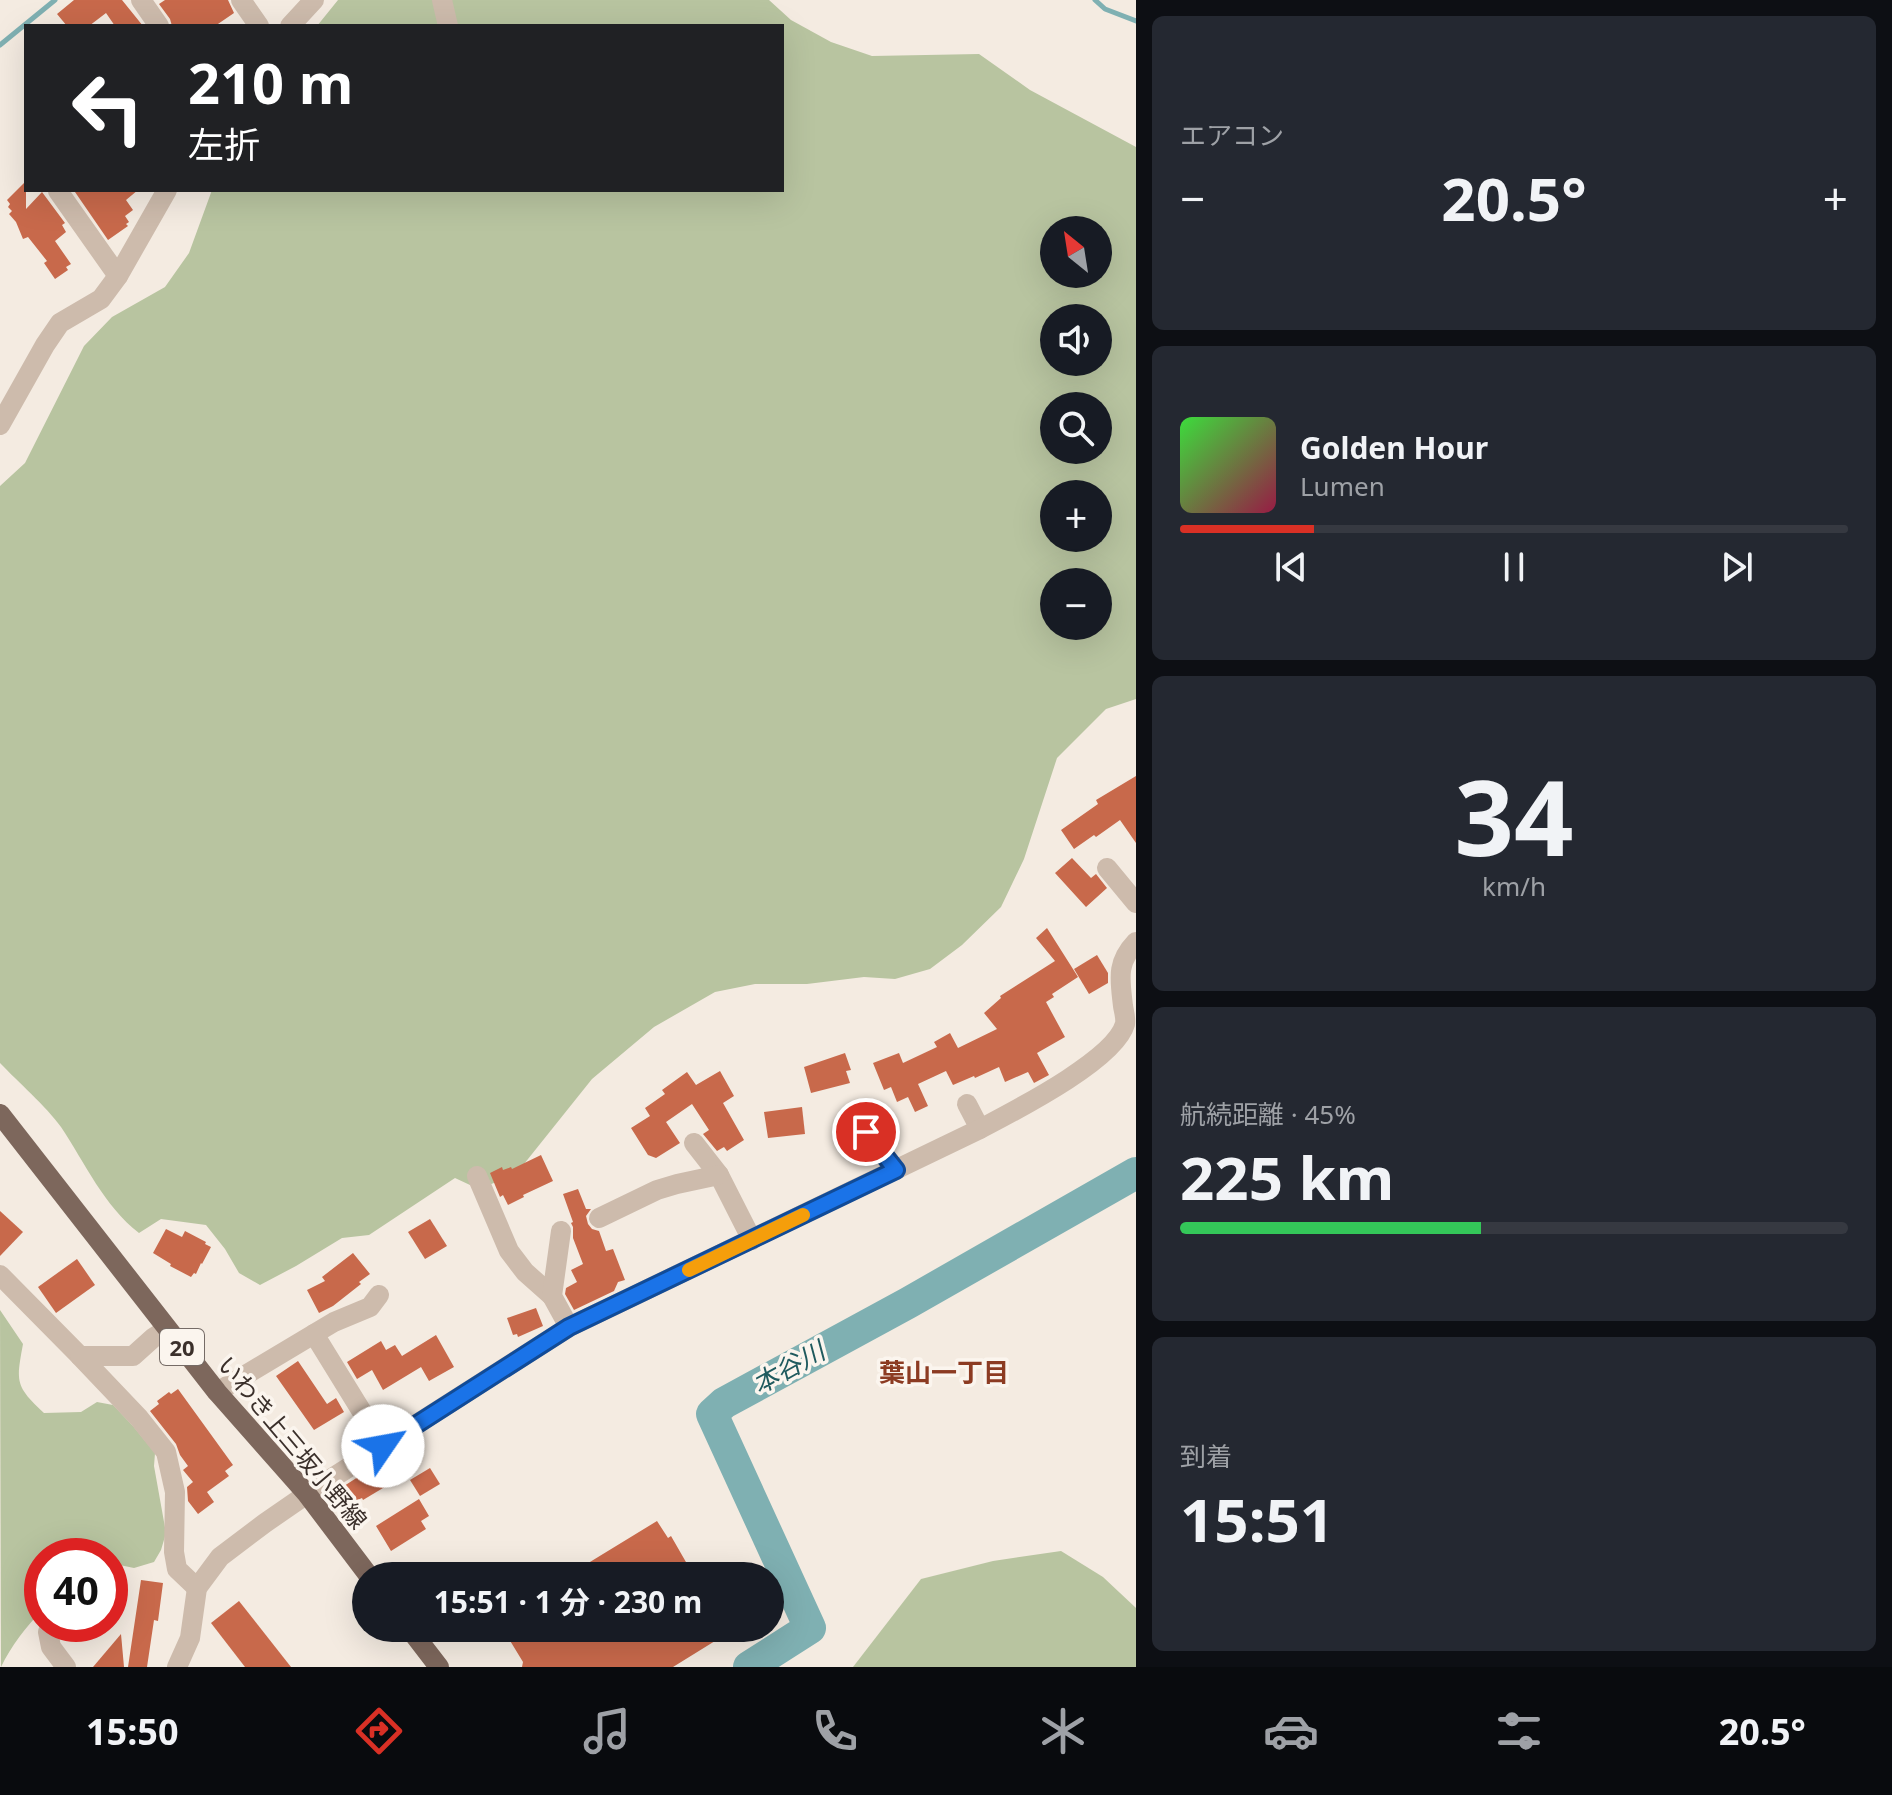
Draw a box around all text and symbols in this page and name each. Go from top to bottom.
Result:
text: 210 m [188,44,353,120]
icon: left [56,56,160,160]
text: エアコン [1180,117,1284,153]
text: 左折 [188,120,260,169]
text: 20.5° [1441,157,1587,239]
text: − [1180,168,1205,228]
text: + [1823,168,1848,228]
north arrow [1040,216,1112,288]
map controls [1040,216,1112,640]
button: sound [1040,304,1112,376]
button: search [1040,392,1112,464]
text: Golden Hour [1300,427,1488,468]
text: Lumen [1300,468,1385,504]
button: + [1040,480,1112,552]
icon: previous [1269,545,1313,589]
icon: pause [1492,545,1536,589]
icon: next [1715,545,1759,589]
button: − [1040,568,1112,640]
text: 34 [1455,745,1573,886]
text: km/h [1482,868,1546,904]
text: 航続距離 · 45% [1180,1096,1356,1132]
pin [832,1098,900,1166]
icon: arrive [844,1110,888,1154]
text: 225 km [1180,1136,1394,1218]
road number: 20 [160,1329,204,1365]
water label: 本谷川 [745,1331,833,1402]
street label: いわき上三坂小野線 [211,1349,375,1535]
district label: 葉山一丁目 [879,1354,1009,1390]
position arrow [341,1404,425,1488]
text: 到着 [1180,1438,1232,1474]
text: 15:51 [1180,1478,1334,1560]
speed limit sign: 40 [24,1538,128,1642]
text: 15:51 · 1 分 · 230 m [434,1581,702,1622]
icon: directions [351,1703,407,1759]
icon: music [579,1703,635,1759]
icon: phone [807,1703,863,1759]
icon: climate [1035,1703,1091,1759]
icon: car [1263,1703,1319,1759]
icon: filters [1491,1703,1547,1759]
text: 15:50 [86,1707,179,1756]
text: 20.5° [1719,1707,1806,1756]

